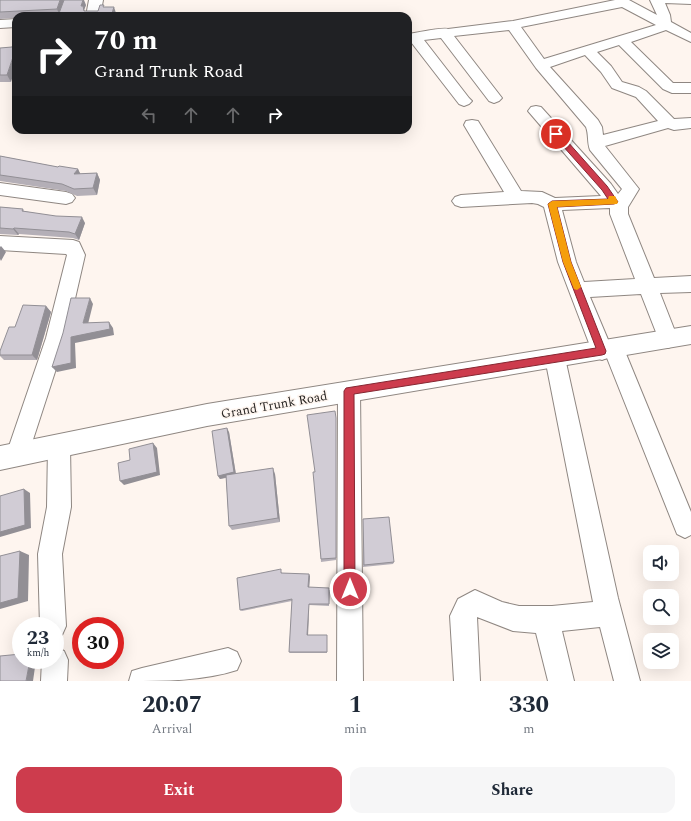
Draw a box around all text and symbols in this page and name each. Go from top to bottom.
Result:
text: 70 m [94,19,158,62]
icon: right [28,28,80,80]
text: Grand Trunk Road [94,58,243,85]
icon: left [138,104,160,126]
icon: ahead [180,104,202,126]
icon: ahead [222,104,244,126]
icon: right [264,104,286,126]
pin [539,117,573,151]
icon: arrive [545,123,567,145]
street label: Grand Trunk Road [219,386,329,424]
map controls [643,545,679,669]
button: sound [643,545,679,581]
position arrow [329,568,371,610]
button: search [643,589,679,625]
speed limit sign: 30 [72,617,124,669]
text: 23 [27,623,49,653]
button: layers [643,633,679,669]
text: km/h [27,645,49,661]
text: 20:07 [142,687,202,723]
text: 1 [349,687,362,723]
text: 330 [509,687,549,723]
text: Arrival [152,719,192,739]
text: min [344,719,367,739]
text: m [523,719,534,739]
button: Exit [16,767,342,813]
button: Share [350,767,675,813]

